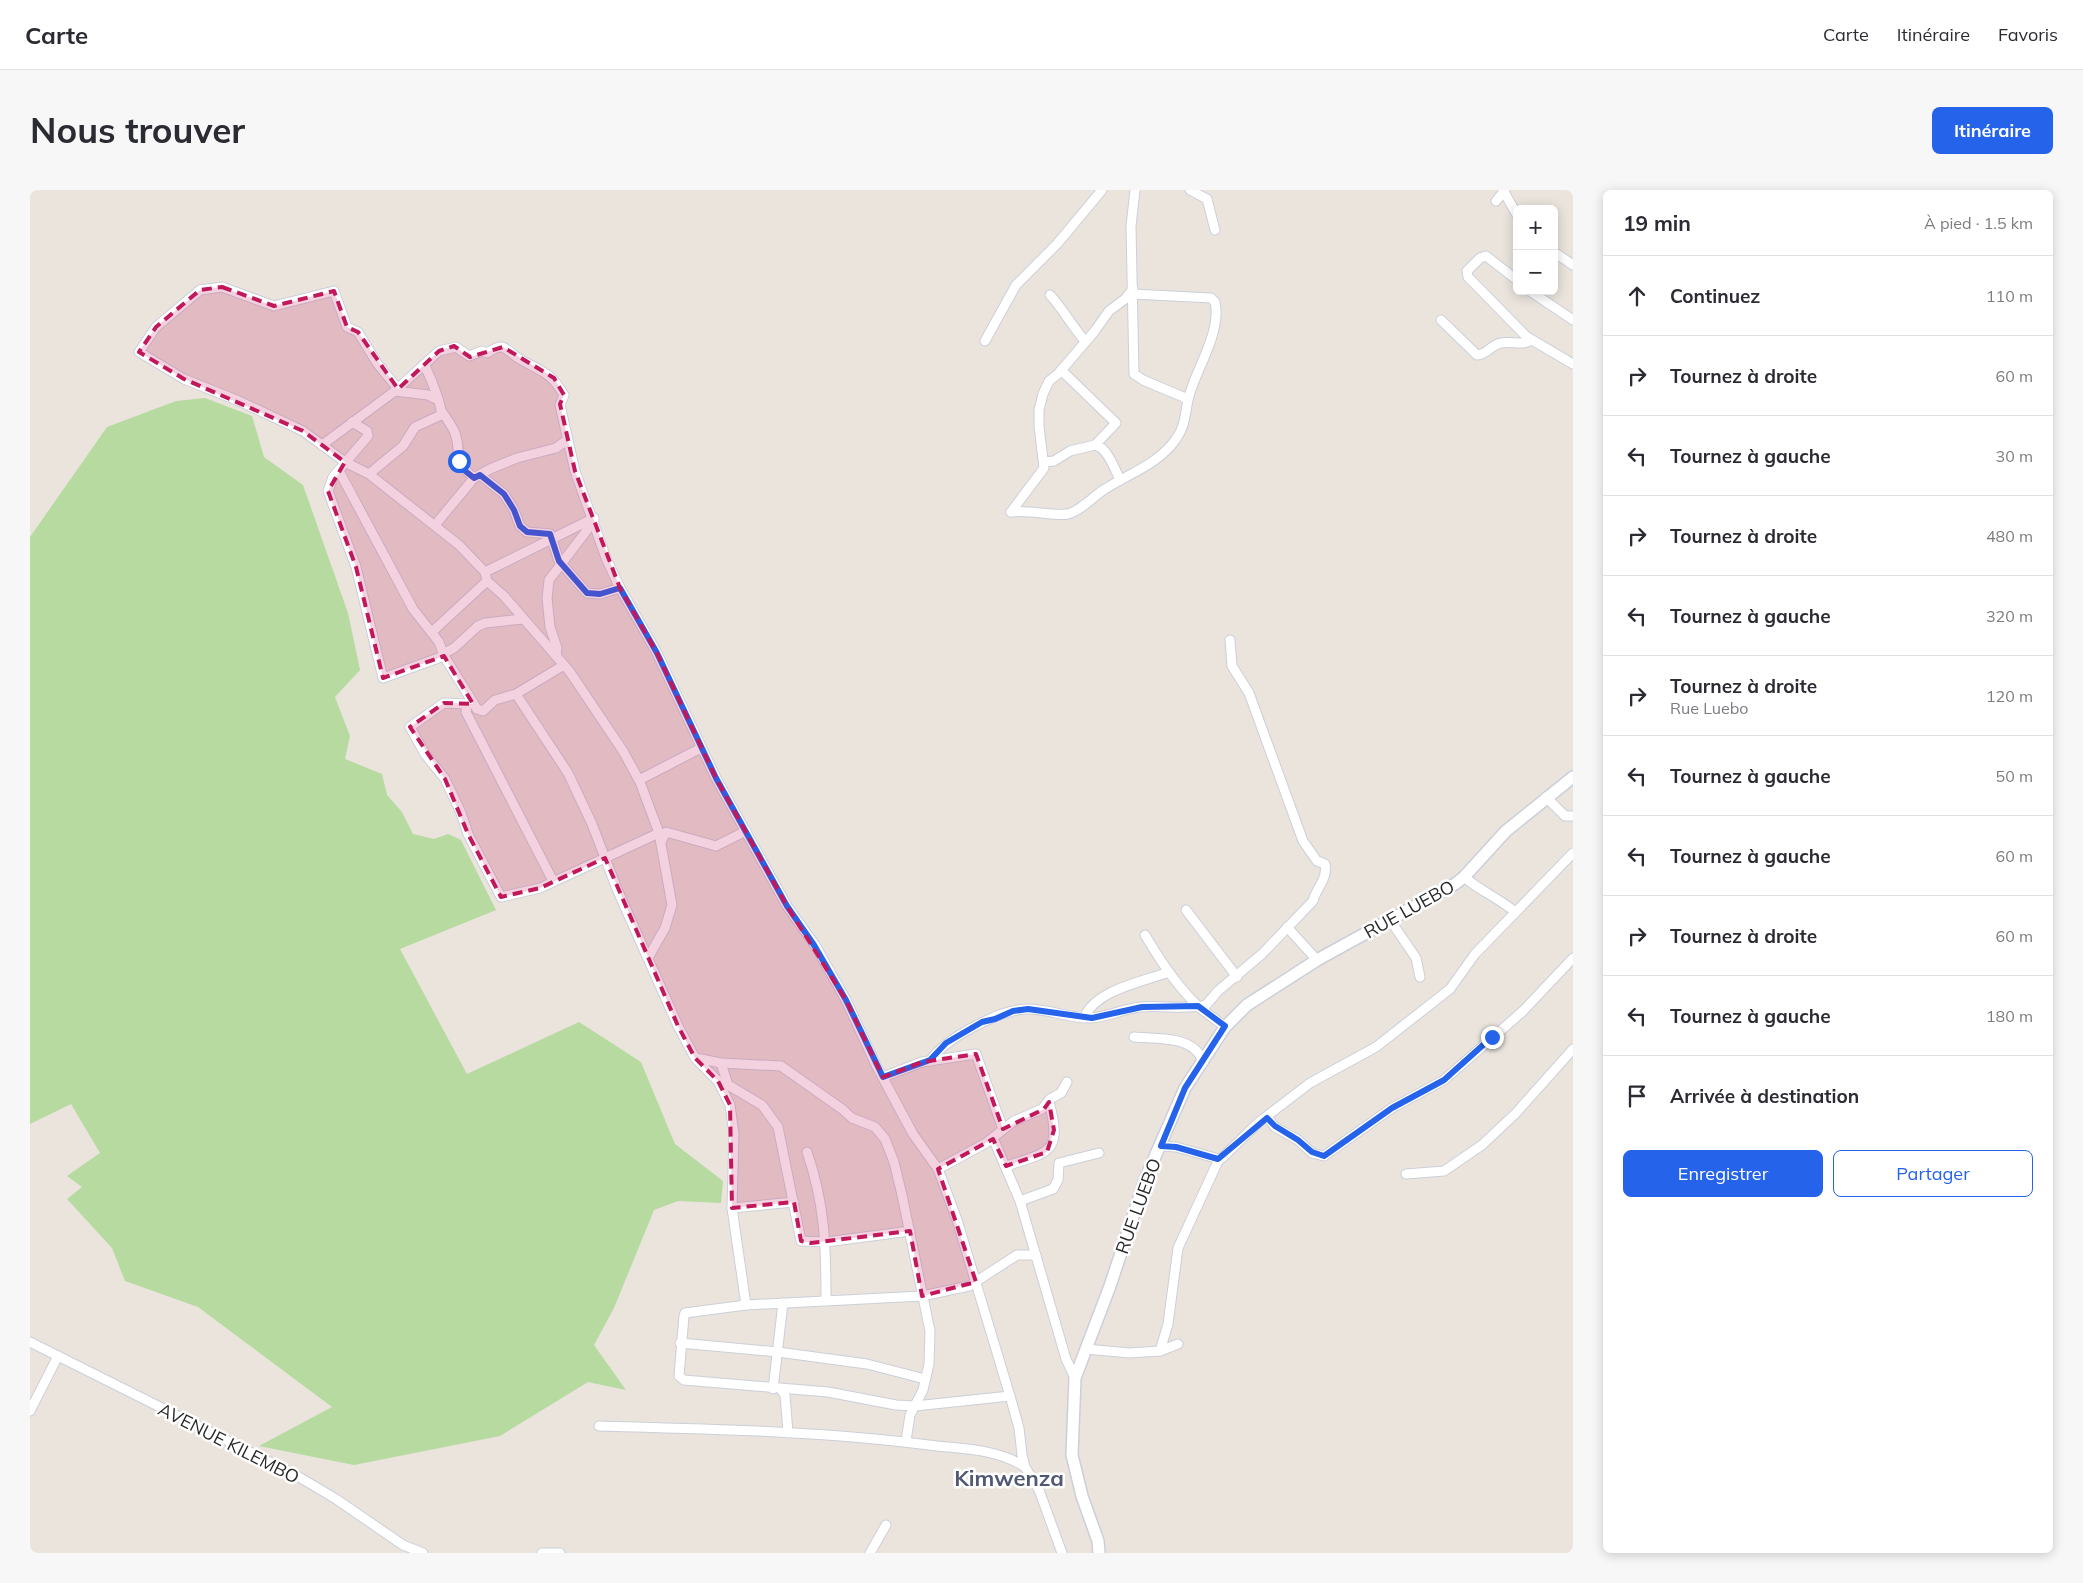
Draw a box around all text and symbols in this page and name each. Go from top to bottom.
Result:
text: Carte [25,20,88,50]
text: Carte [1823,23,1869,46]
text: Itinéraire [1897,23,1970,46]
text: Favoris [1998,23,2058,46]
button: Itinéraire [1932,107,2053,154]
text: Nous trouver [30,108,245,152]
map controls [1513,205,1558,295]
button: + [1513,205,1558,250]
text: 19 min [1623,210,1691,236]
text: À pied · 1.5 km [1924,213,2033,233]
button: − [1513,250,1558,295]
icon: ahead [1623,282,1651,310]
text: Continuez [1670,284,1760,308]
text: 110 m [1986,286,2033,306]
icon: right [1623,362,1651,390]
text: Tournez à droite [1670,364,1817,388]
text: 60 m [1996,366,2033,386]
icon: left [1623,442,1651,470]
text: Tournez à gauche [1670,444,1831,468]
text: 30 m [1996,446,2033,466]
route start [448,450,471,473]
icon: right [1623,522,1651,550]
text: Tournez à droite [1670,524,1817,548]
text: 480 m [1986,526,2033,546]
icon: left [1623,602,1651,630]
text: Tournez à gauche [1670,604,1831,628]
text: 320 m [1986,606,2033,626]
text: Tournez à droite [1670,674,1817,698]
icon: right [1623,682,1651,710]
text: 120 m [1986,686,2033,706]
text: Rue Luebo [1670,698,1748,718]
icon: left [1623,762,1651,790]
text: Tournez à gauche [1670,764,1831,788]
text: 50 m [1996,766,2033,786]
icon: left [1623,842,1651,870]
text: Tournez à gauche [1670,844,1831,868]
text: 60 m [1996,846,2033,866]
street label: RUE LUEBO [1360,875,1458,943]
icon: right [1623,922,1651,950]
text: Tournez à droite [1670,924,1817,948]
text: 60 m [1996,926,2033,946]
icon: left [1623,1002,1651,1030]
text: Tournez à gauche [1670,1004,1831,1028]
text: 180 m [1986,1006,2033,1026]
route end [1481,1026,1504,1049]
icon: arrive [1623,1082,1651,1110]
text: Arrivée à destination [1670,1084,1859,1108]
button: Enregistrer [1623,1150,1823,1197]
button: Partager [1833,1150,2033,1197]
street label: RUE LUEBO [1110,1155,1166,1257]
street label: AVENUE KILEMBO [155,1397,303,1489]
district label: Kimwenza [954,1464,1064,1492]

